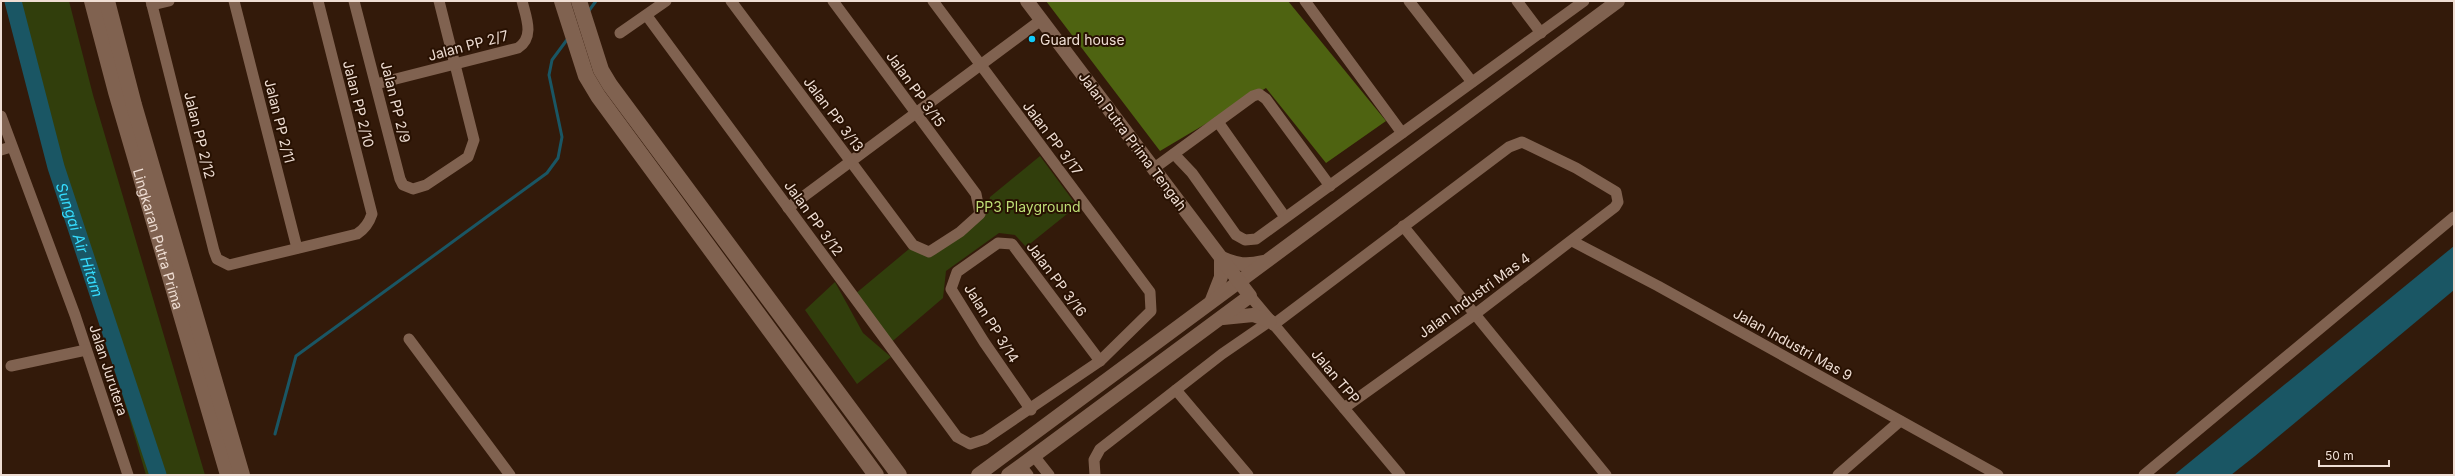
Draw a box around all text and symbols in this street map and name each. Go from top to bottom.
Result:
street label: Jalan PP 2/7 [426,26,510,64]
place label: Guard house [1040,31,1125,48]
marker: Guard house [1027,34,1037,44]
street label: Jalan PP 3/15 [883,48,949,130]
street label: Jalan PP 2/10 [340,59,378,149]
street label: Jalan PP 2/9 [378,59,414,145]
street label: Jalan Putra Prima Tengah [1075,68,1191,214]
street label: Jalan PP 3/13 [800,73,868,155]
street label: Jalan PP 2/11 [261,77,299,165]
street label: Jalan PP 2/12 [181,90,219,180]
street label: Jalan PP 3/17 [1020,98,1086,178]
street label: Lingkaran Putra Prima [130,166,188,311]
street label: Jalan PP 3/12 [781,177,847,259]
water label: Sungai Air Hitam [52,180,108,299]
park label: PP3 Playground [975,198,1081,215]
street label: Jalan PP 3/16 [1023,238,1091,320]
street label: Jalan Industri Mas 4 [1415,249,1533,341]
street label: Jalan PP 3/14 [961,281,1023,365]
street label: Jalan Industri Mas 9 [1730,304,1856,384]
street label: Jalan Jurutera [86,322,132,418]
street label: Jalan TPP [1308,345,1364,407]
scale bar [2319,442,2389,468]
text: 50 m [2325,448,2354,463]

